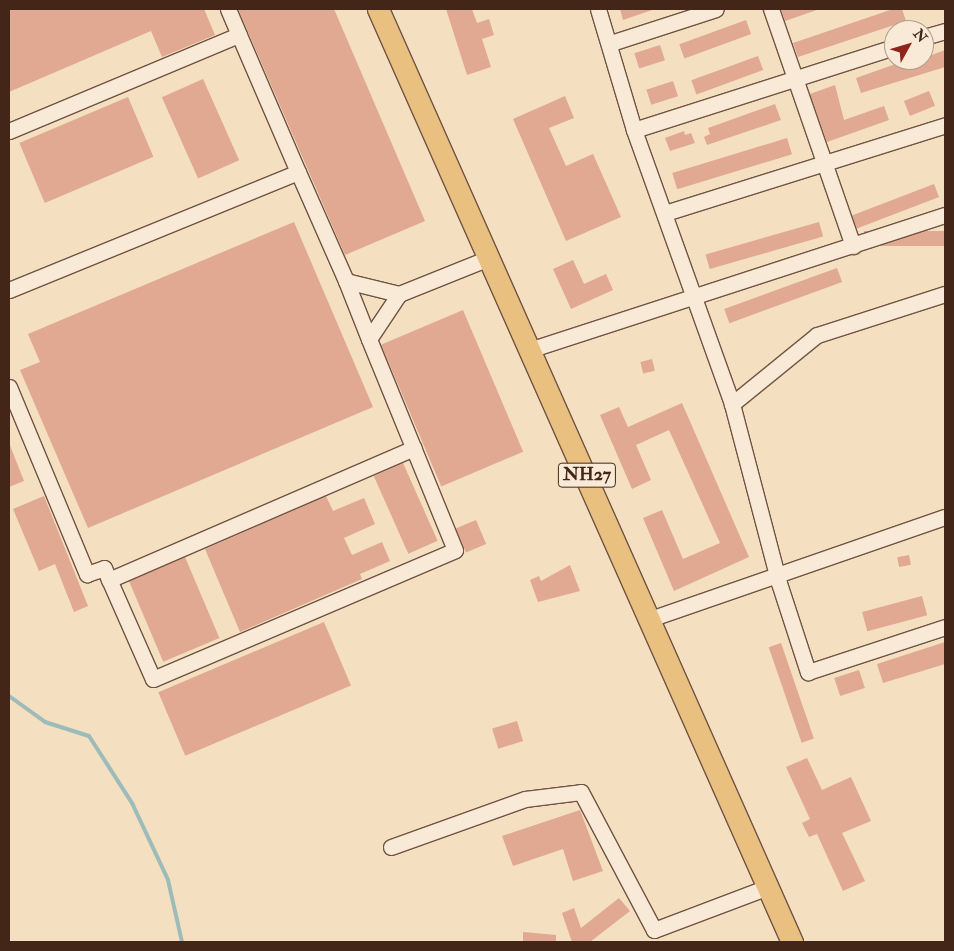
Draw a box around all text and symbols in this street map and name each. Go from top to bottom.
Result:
north arrow [884,20,934,70]
text: N [910,26,931,46]
road number: NH27 [557,460,617,490]

